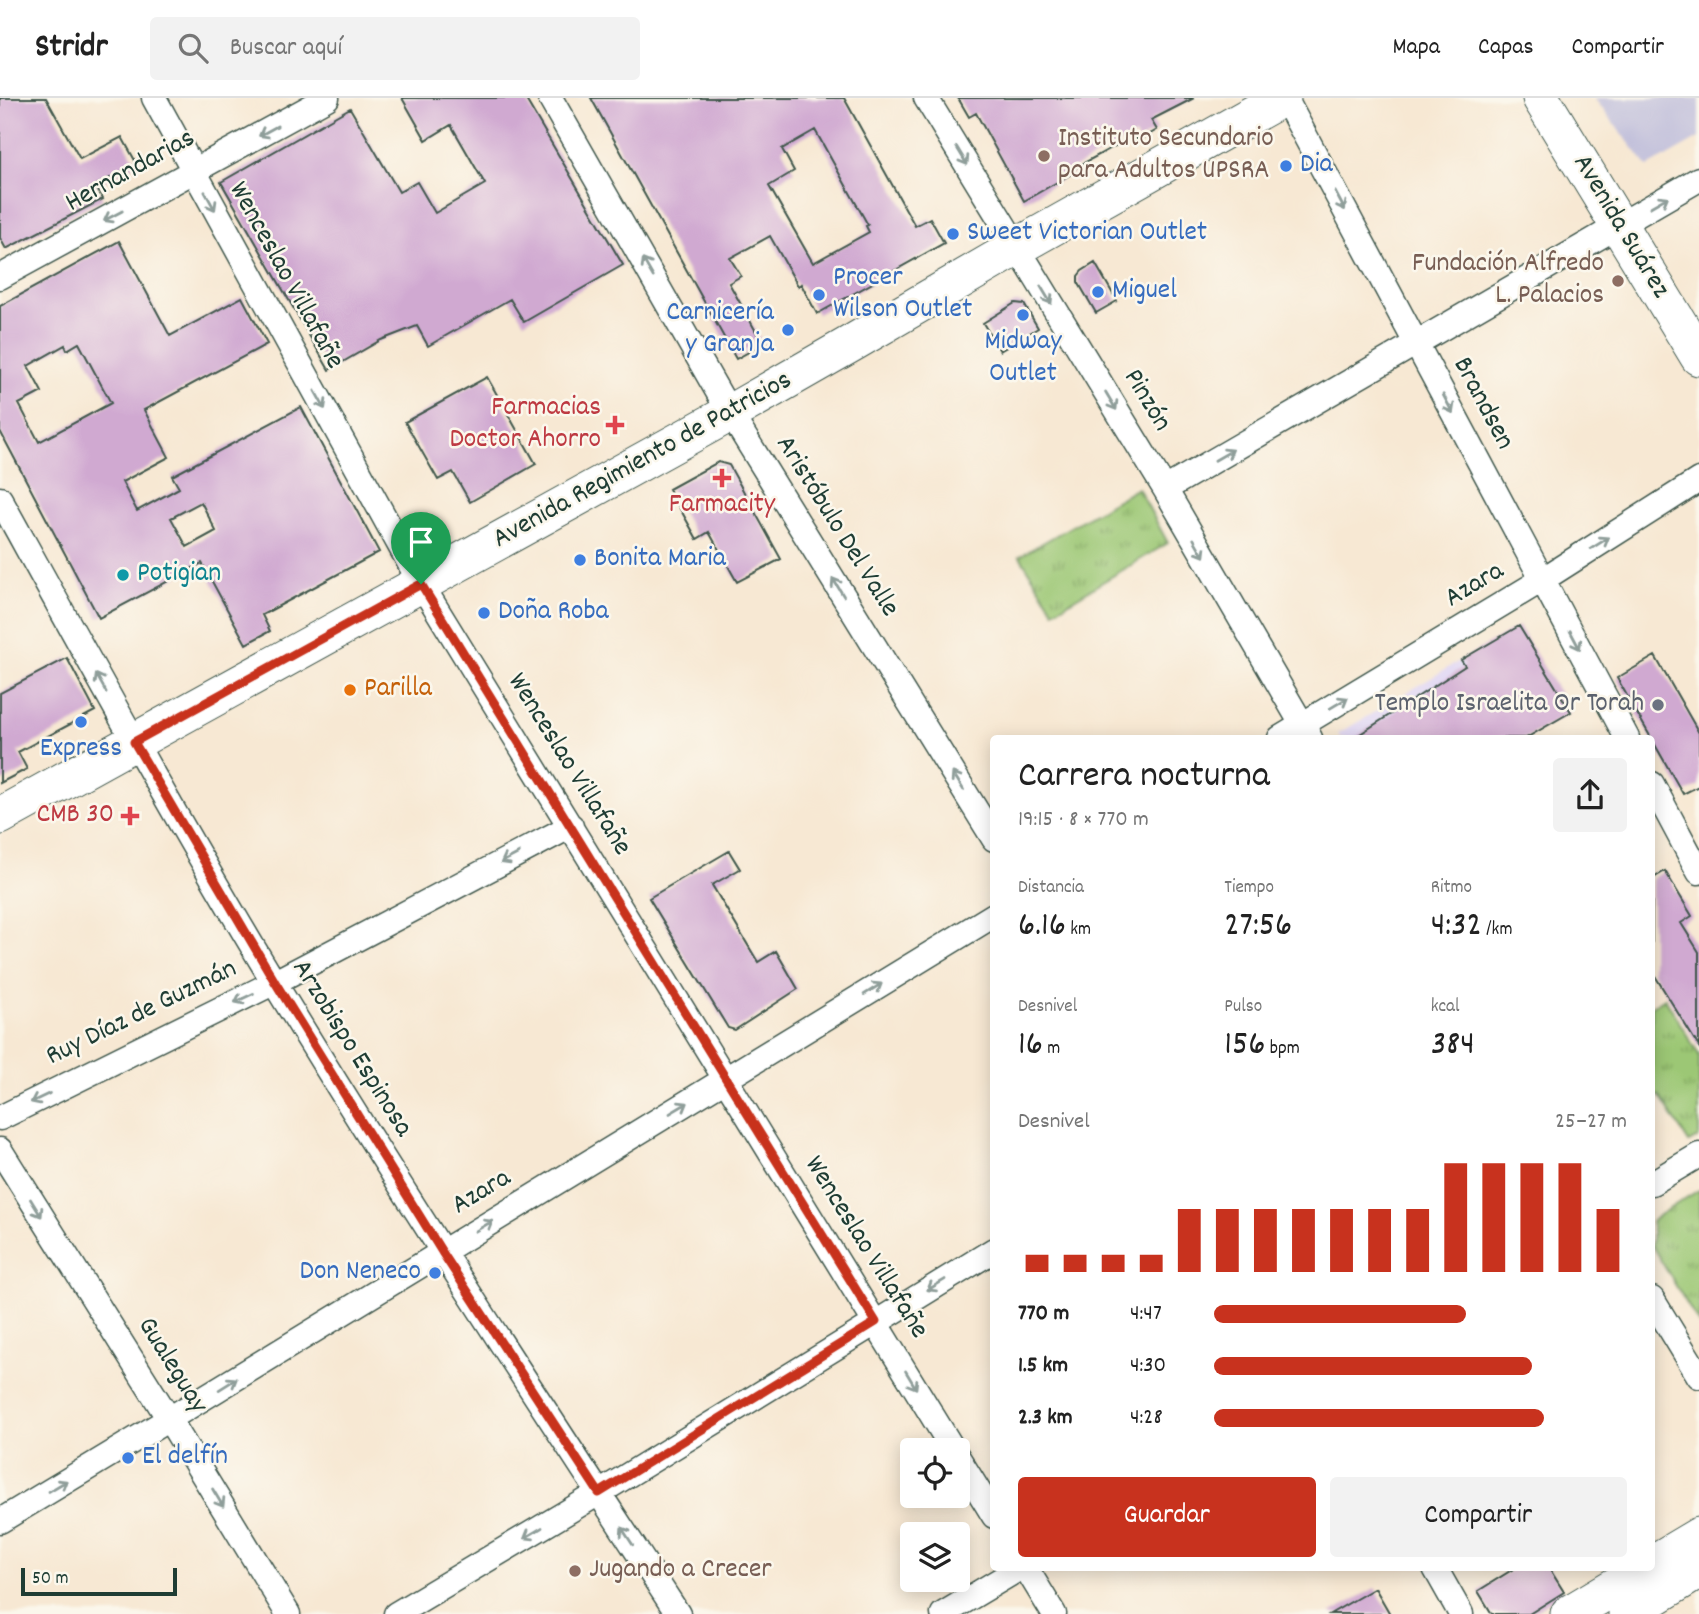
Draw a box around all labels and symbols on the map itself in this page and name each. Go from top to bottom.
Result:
street label: Hernandarias [59,120,203,224]
place label: Instituto Secundario para Adultos UPSRA [1058,120,1274,192]
one-way arrow [258,124,278,138]
one-way arrow [955,146,969,166]
place label: Dia [1300,146,1334,186]
street label: Avenida Suárez [1561,147,1679,307]
marker: Instituto Secundario para Adultos UPSRA [1036,148,1052,164]
marker: Dia [1278,158,1294,174]
street label: Wenceslao Villafañe [217,175,353,377]
one-way arrow [203,190,217,210]
one-way arrow [1333,191,1347,211]
one-way arrow [1648,195,1669,208]
one-way arrow [103,209,123,223]
place label: Sweet Victorian Outlet [967,214,1207,254]
marker: Sweet Victorian Outlet [945,226,961,242]
place label: Fundación Alfredo L. Palacios [1412,245,1604,317]
one-way arrow [641,259,655,279]
place label: Procer Wilson Outlet [833,259,972,331]
place label: Miguel [1112,272,1177,312]
marker: Fundación Alfredo L. Palacios [1610,273,1626,289]
one-way arrow [1040,284,1054,304]
marker: Miguel [1090,284,1106,300]
marker: Procer Wilson Outlet [811,287,827,303]
place label: Carnicería y Granja [666,294,775,366]
marker: Midway Outlet [1015,307,1031,323]
marker: Carnicería y Granja [780,322,796,338]
place label: Midway Outlet [984,323,1062,395]
street label: Brandsen [1441,351,1523,457]
street label: Avenida Regimiento de Patricios [486,362,800,560]
street label: Pinzón [1112,362,1180,440]
one-way arrow [314,389,327,410]
place label: Farmacias Doctor Ahorro [449,389,601,461]
one-way arrow [1104,390,1118,410]
one-way arrow [1441,393,1455,413]
marker: Farmacias Doctor Ahorro [607,417,623,433]
street label: Aristóbulo Del Valle [764,429,908,625]
one-way arrow [1213,448,1234,461]
marker: Farmacity [714,470,730,486]
place label: Farmacity [669,486,776,526]
pin [391,512,451,584]
one-way arrow [1590,536,1609,550]
one-way arrow [1192,538,1206,558]
place label: Bonita Maria [594,540,727,580]
marker: Bonita Maria [572,552,588,568]
street label: Azara [1438,552,1513,619]
place label: Potigian [137,555,221,595]
marker: Potigian [115,567,131,583]
one-way arrow [831,578,845,598]
place label: Doña Roba [498,593,610,633]
marker: Doña Roba [476,605,492,621]
one-way arrow [1568,629,1582,650]
street label: Wenceslao Villafañe [496,666,640,864]
place label: Parilla [364,670,433,710]
one-way arrow [94,673,108,693]
marker: Parilla [342,682,358,698]
place label: Templo Israelita Or Torah [1374,685,1644,725]
one-way arrow [1328,696,1348,710]
marker: Templo Israelita Or Torah [1650,697,1666,713]
marker: Express [73,714,89,730]
place label: Express [40,730,122,770]
one-way arrow [951,771,965,791]
place label: CMB 30 [36,796,114,836]
marker: CMB 30 [120,806,140,826]
one-way arrow [500,852,521,865]
street label: Ruy Díaz de Guzmán [40,950,244,1078]
street label: Arzobispo Espinosa [280,953,422,1146]
one-way arrow [862,982,882,996]
one-way arrow [234,991,255,1005]
one-way arrow [30,1092,51,1106]
one-way arrow [668,1101,688,1115]
street label: Wenceslao Villafañe [793,1149,937,1347]
street label: Azara [445,1159,520,1226]
one-way arrow [29,1198,44,1217]
one-way arrow [474,1219,494,1233]
place label: Don Neneco [300,1253,421,1293]
marker: Don Neneco [427,1265,443,1281]
one-way arrow [926,1279,946,1293]
street label: Gualeguay [126,1310,217,1423]
one-way arrow [905,1370,919,1390]
one-way arrow [217,1376,237,1390]
place label: El delfín [142,1438,228,1478]
marker: El delfín [120,1450,136,1466]
one-way arrow [48,1479,68,1493]
one-way arrow [211,1488,225,1508]
one-way arrow [524,1526,544,1540]
one-way arrow [620,1527,634,1547]
place label: Jugando a Crecer [589,1551,772,1591]
marker: Jugando a Crecer [567,1563,583,1579]
scale bar [21,1565,177,1597]

